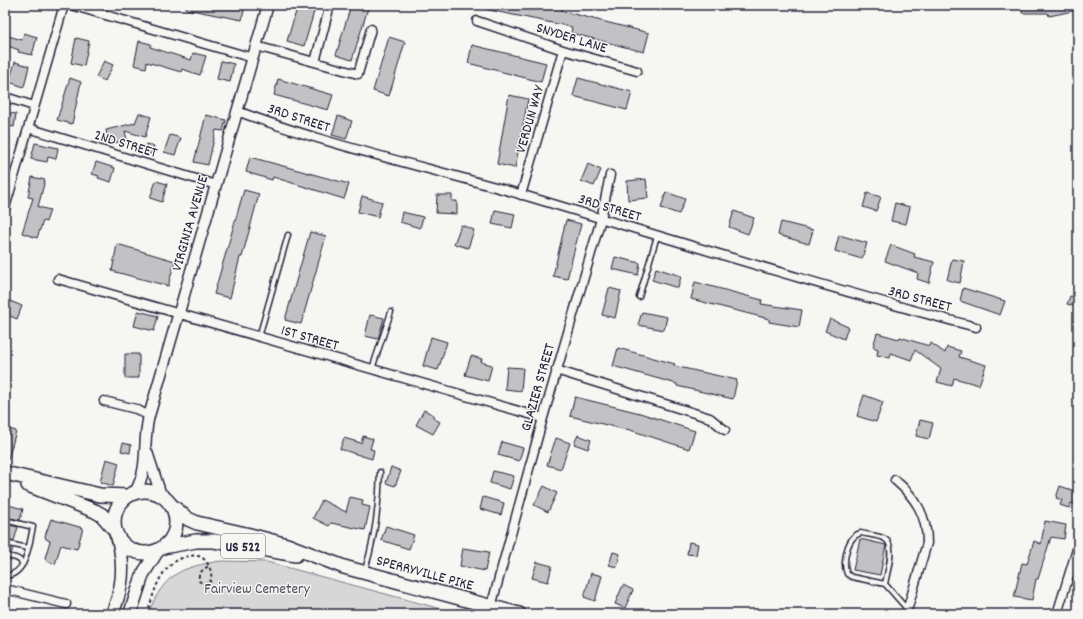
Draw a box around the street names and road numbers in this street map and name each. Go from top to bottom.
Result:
street label: SNYDER LANE [533,18,610,60]
street label: VERDUN WAY [511,83,551,156]
street label: 3RD STREET [264,98,333,139]
street label: 2ND STREET [91,125,160,165]
street label: VIRGINIA AVENUE [167,173,215,274]
street label: 3RD STREET [575,189,644,229]
street label: 3RD STREET [885,281,954,319]
street label: 1ST STREET [278,320,341,358]
street label: GLAZIER STREET [516,341,562,434]
road number: US 522 [221,534,265,558]
street label: SPERRYVILLE PIKE [373,550,476,598]

